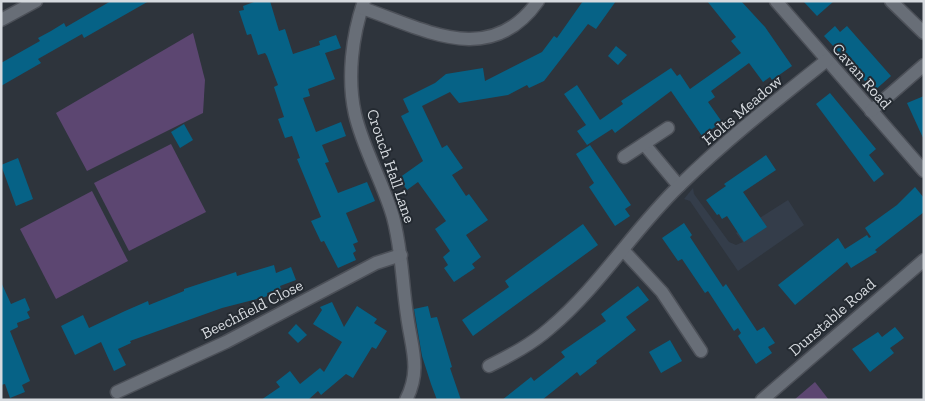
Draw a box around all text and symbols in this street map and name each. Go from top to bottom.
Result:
street label: Cavan Road [828,39,896,113]
street label: Holts Meadow [698,70,787,149]
street label: Crouch Hall Lane [363,107,419,225]
street label: Dunstable Road [785,274,879,360]
street label: Beechfield Close [198,275,306,343]

